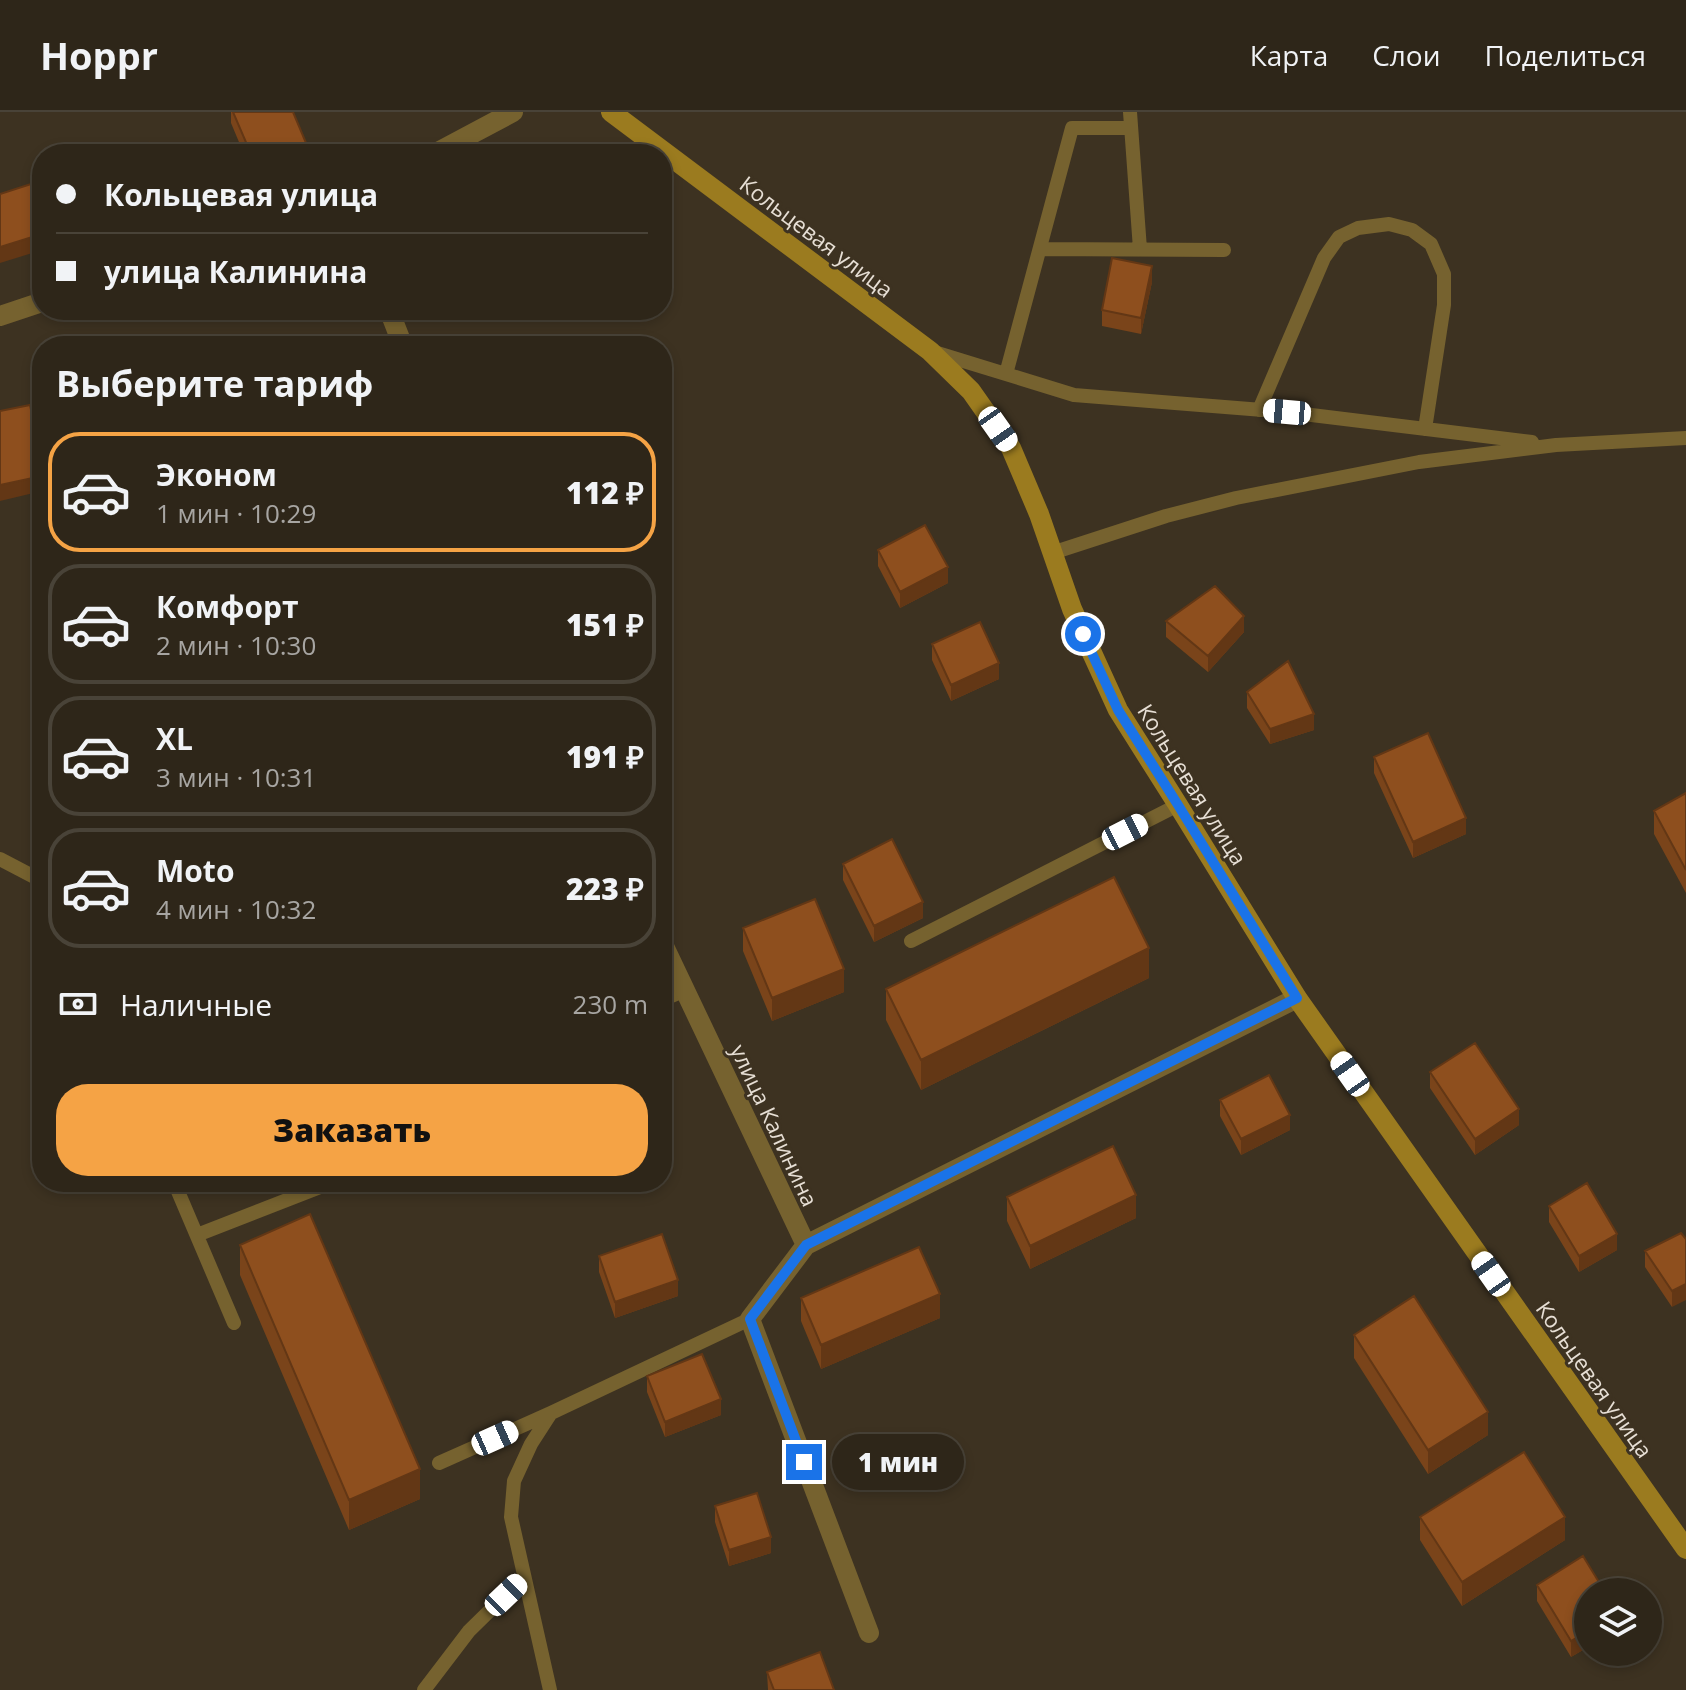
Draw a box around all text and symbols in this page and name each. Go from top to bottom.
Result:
text: Hoppr [40,29,158,81]
text: Карта [1250,36,1328,74]
text: Слои [1372,36,1441,74]
text: Поделиться [1485,36,1646,74]
street label: Кольцевая улица [734,168,900,304]
text: Кольцевая улица [104,174,378,215]
text: улица Калинина [104,251,367,292]
text: Выберите тариф [56,359,373,408]
car [1262,398,1312,426]
car [974,402,1022,456]
text: Эконом [156,454,277,495]
icon: car [60,456,132,528]
text: 112 ₽ [566,472,644,513]
text: 1 мин · 10:29 [156,495,316,531]
text: Комфорт [156,586,299,627]
icon: car [60,588,132,660]
text: 151 ₽ [566,604,644,645]
route start [1065,616,1101,652]
text: 2 мин · 10:30 [156,627,316,663]
street label: Кольцевая улица [1131,698,1255,870]
text: XL [156,718,193,759]
icon: car [60,720,132,792]
text: 191 ₽ [566,736,644,777]
text: 3 мин · 10:31 [156,759,316,795]
car [1098,810,1152,854]
text: Moto [156,850,234,891]
icon: car [60,852,132,924]
text: 223 ₽ [566,868,644,909]
text: 4 мин · 10:32 [156,891,316,927]
icon: cash [56,982,100,1026]
text: Наличные [120,984,272,1025]
text: 230 m [573,986,648,1022]
street label: улица Калинина [724,1039,826,1211]
car [1326,1047,1374,1101]
button: Заказать [56,1084,648,1176]
car [1467,1247,1515,1301]
street label: Кольцевая улица [1530,1295,1660,1463]
car [468,1417,522,1459]
callout: 1 мин [832,1434,964,1490]
route end [786,1444,822,1480]
text: 1 мин [858,1444,938,1480]
car [480,1570,532,1620]
map controls [1574,1578,1662,1666]
button: layers [1574,1578,1662,1666]

